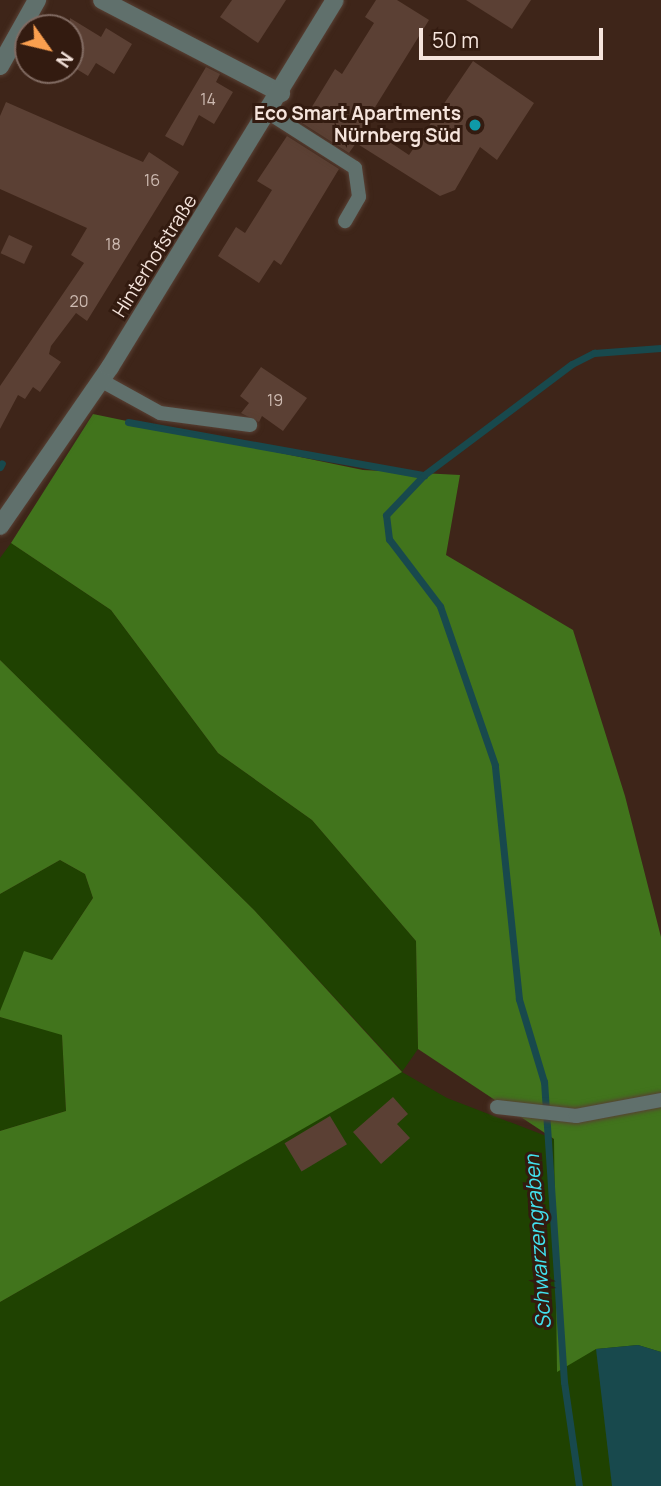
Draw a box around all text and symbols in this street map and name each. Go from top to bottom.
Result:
north arrow [14,14,84,84]
scale bar [423,14,607,58]
text: 50 m [432,26,479,54]
text: N [50,47,79,73]
house number: 14 [200,89,216,109]
place label: Eco Smart Apartments Nürnberg Süd [254,103,461,147]
marker: Eco Smart Apartments Nürnberg Süd [467,117,483,133]
house number: 16 [144,170,160,190]
street label: Hinterhofstraße [108,190,202,322]
house number: 18 [105,234,121,254]
house number: 20 [70,291,88,311]
house number: 19 [267,390,283,410]
water label: Schwarzengraben [518,1154,556,1330]

